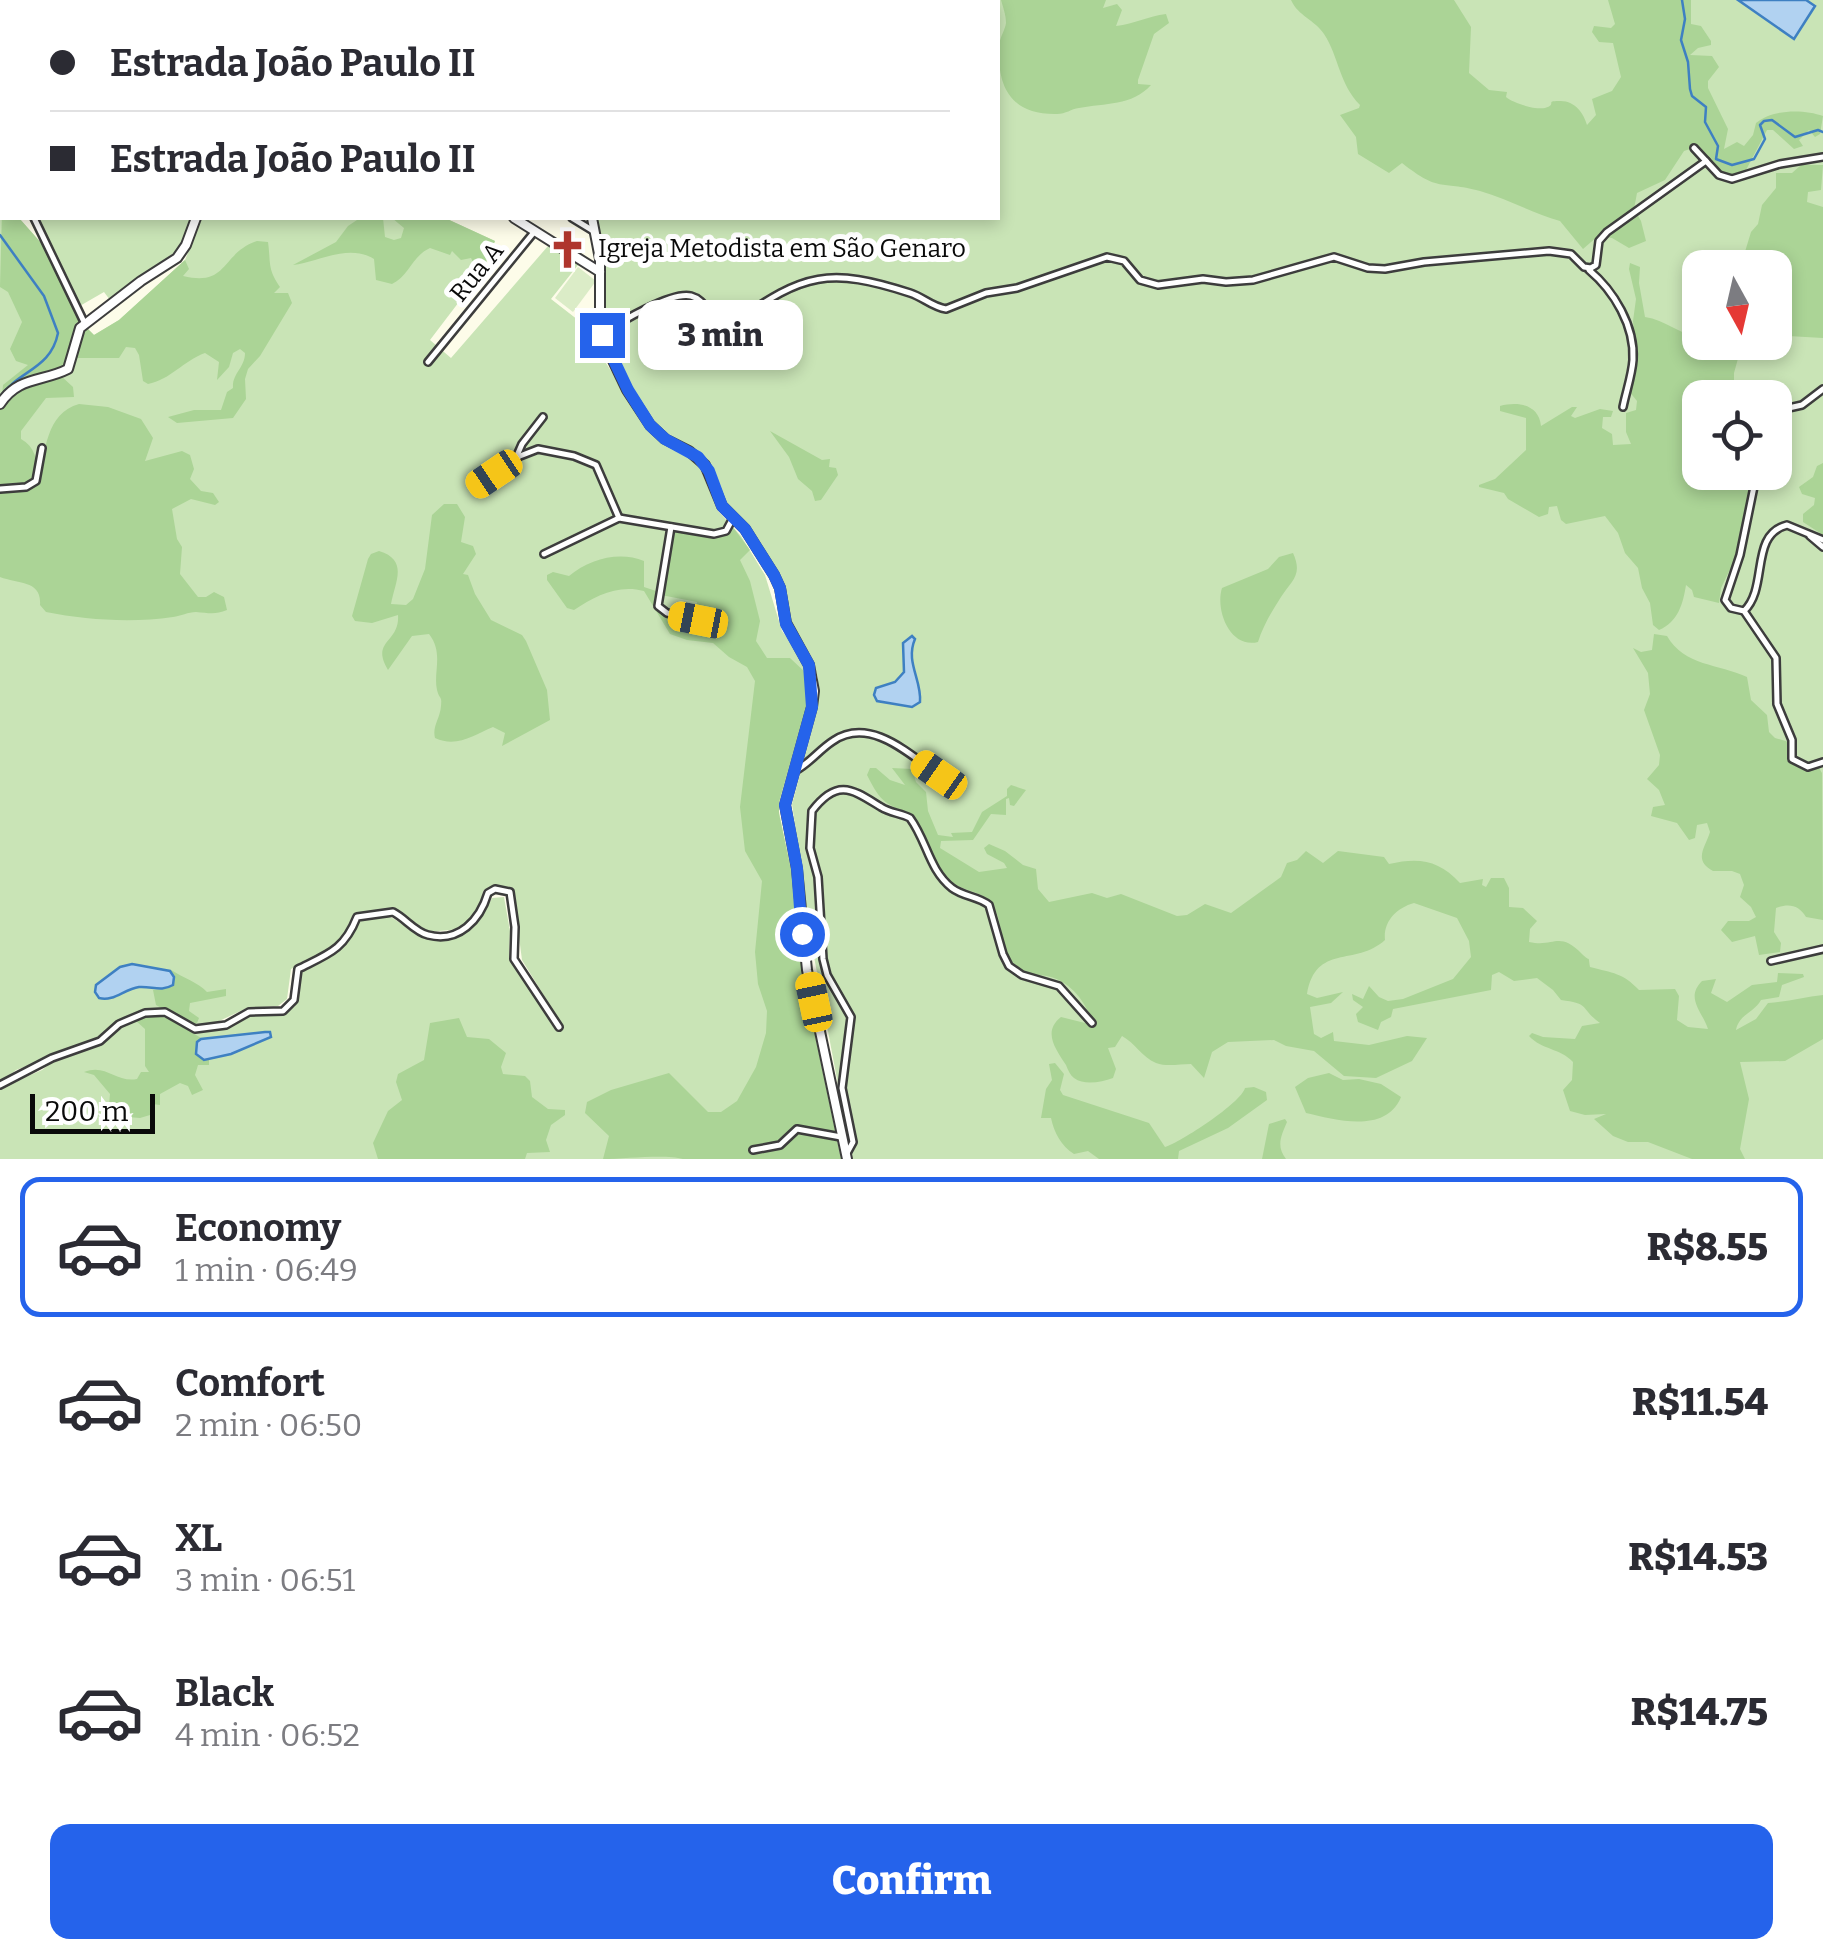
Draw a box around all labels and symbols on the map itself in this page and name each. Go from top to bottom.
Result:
church icon: Igreja Metodista em São Genaro [547,228,589,270]
place label: Igreja Metodista em São Genaro [598,234,966,264]
street label: Rua A [444,236,510,308]
north arrow [1682,250,1792,360]
callout: 3 min [637,300,802,370]
route end [580,313,625,358]
car [461,445,527,503]
car [666,600,730,640]
car [906,746,972,804]
route start [780,912,825,957]
car [793,970,835,1034]
scale bar [30,1089,155,1134]

